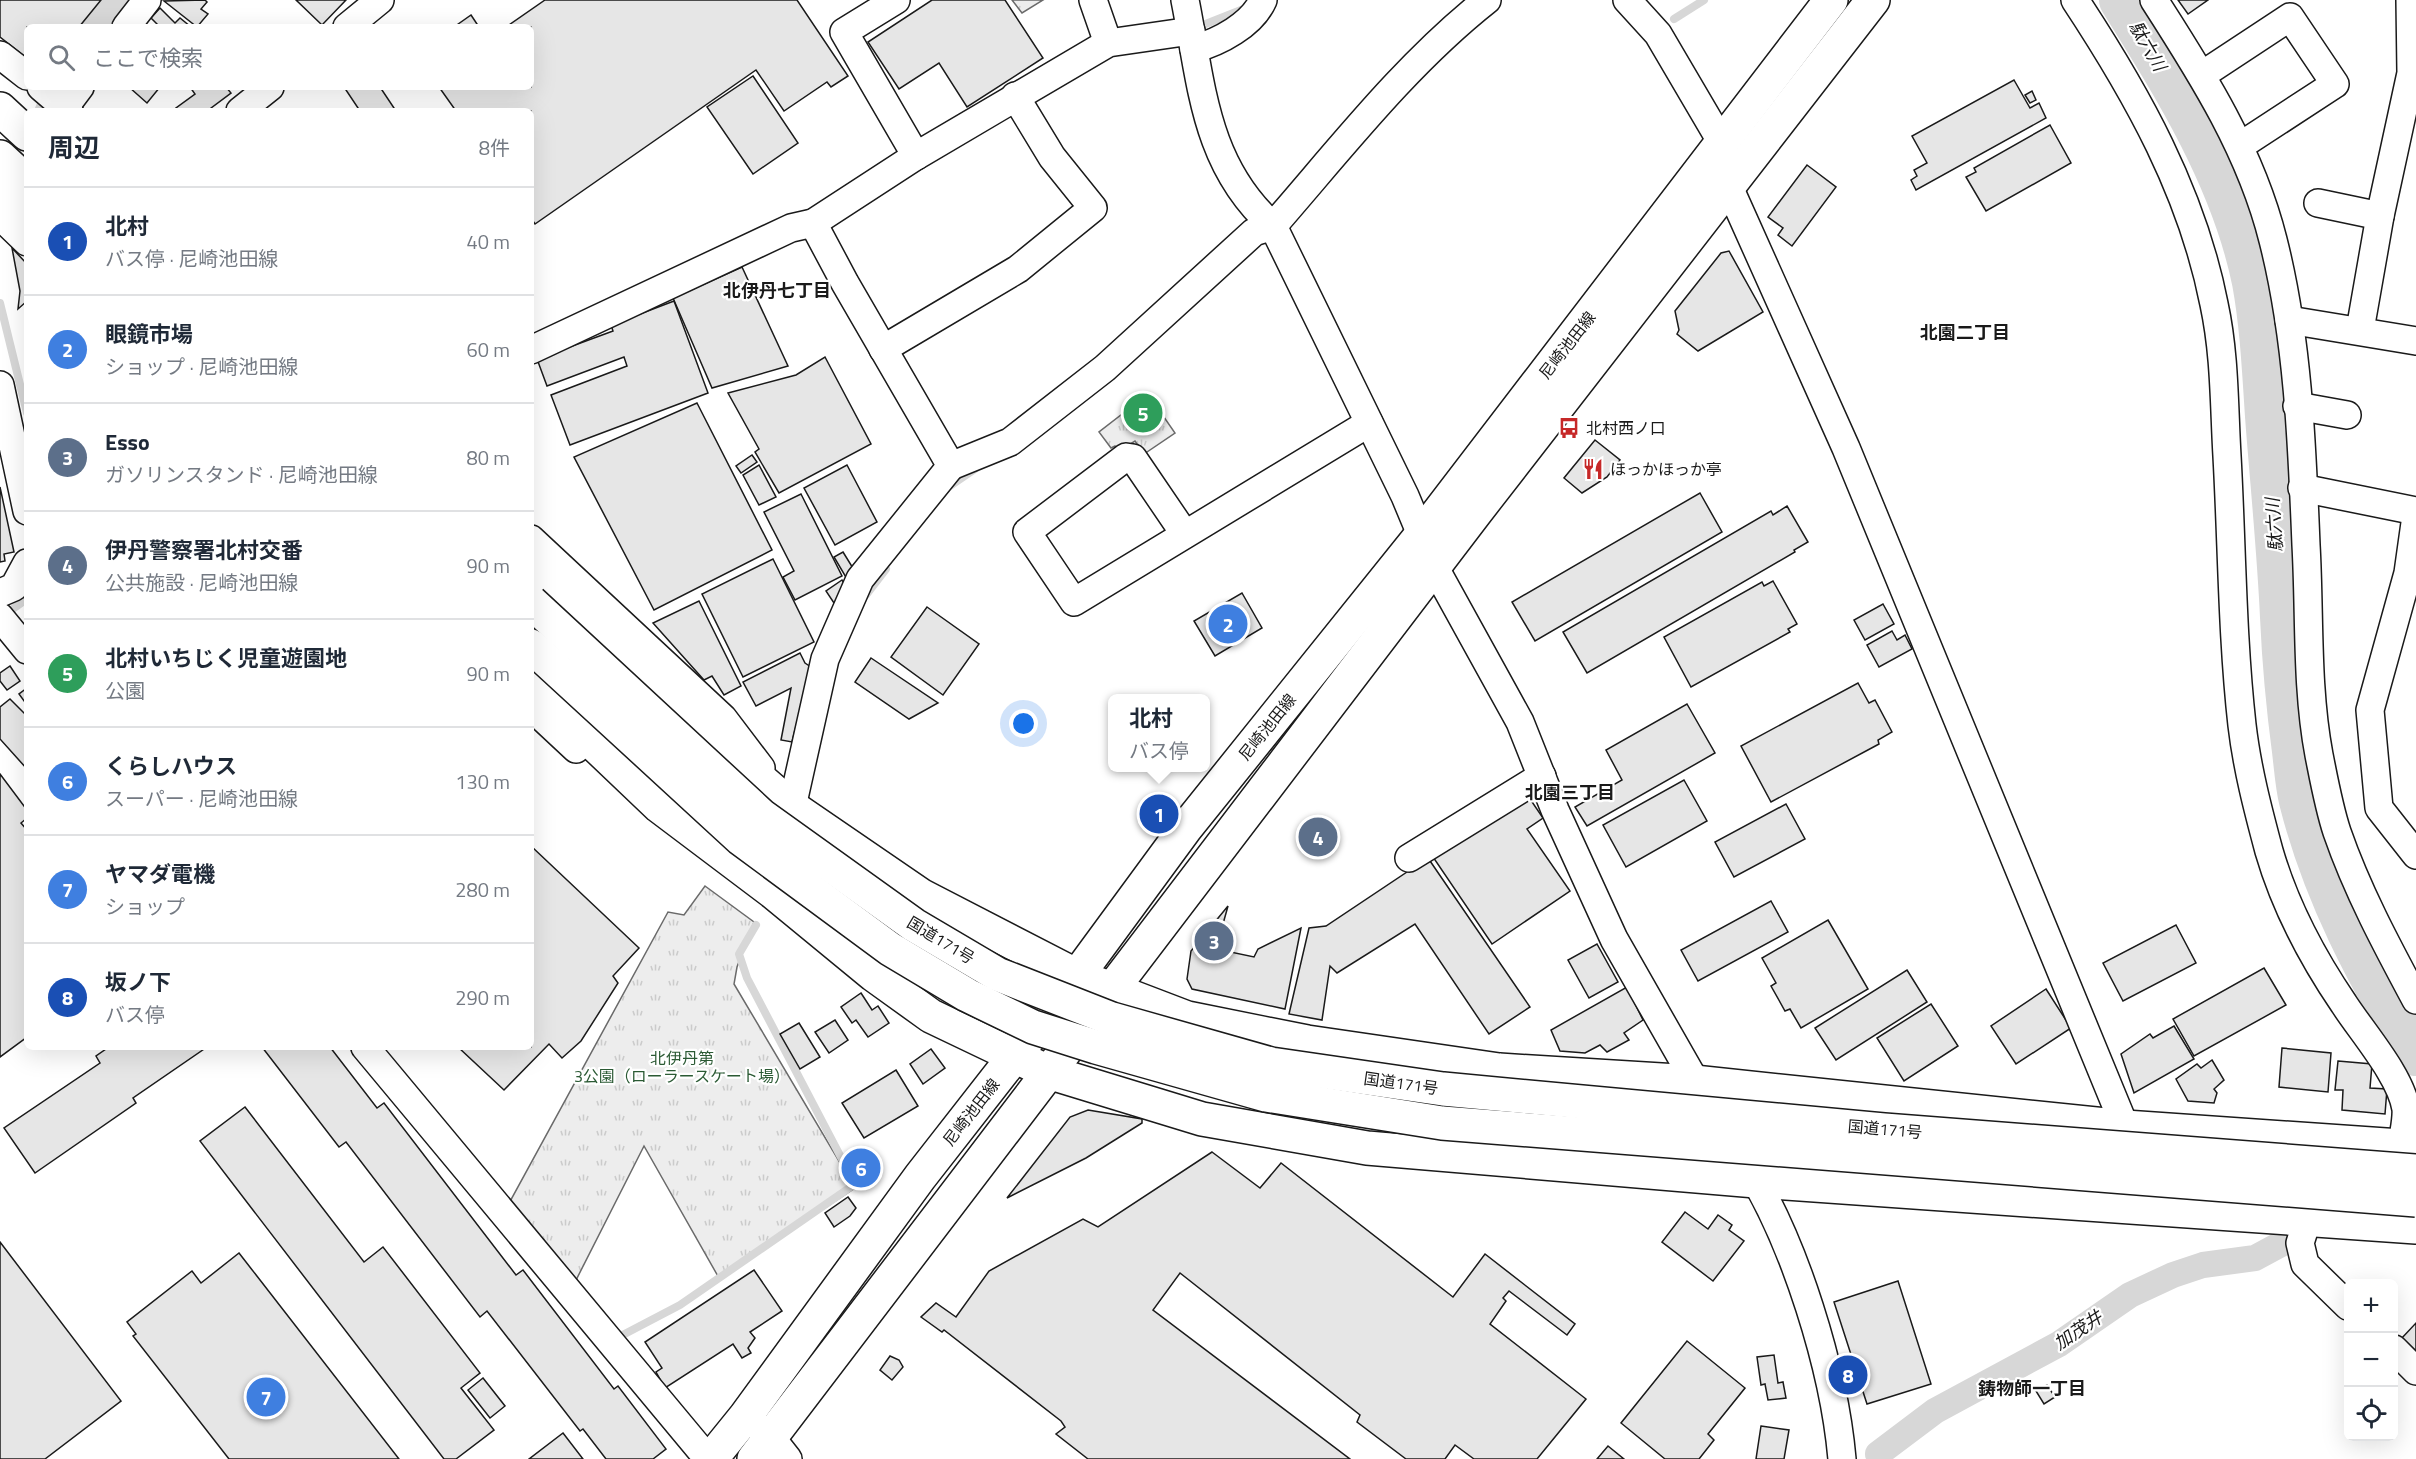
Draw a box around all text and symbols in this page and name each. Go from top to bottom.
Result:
water label: 駄六川 [2123,16,2174,78]
search box [24,24,534,90]
icon: search [45,41,78,74]
text: ここで検索 [93,41,203,75]
text: 周辺 [48,128,100,167]
text: 8件 [479,132,510,163]
text: 北村 [105,209,149,243]
text: 1 [62,226,73,257]
text: 40 m [466,226,510,257]
text: バス停 · 尼崎池田線 [105,243,278,274]
district label: 北伊丹七丁目 [723,277,831,304]
street label: 尼崎池田線 [1533,306,1601,384]
text: 眼鏡市場 [105,317,193,351]
district label: 北園二丁目 [1920,319,2010,346]
text: 2 [62,334,73,365]
text: 60 m [466,334,510,365]
text: ショップ · 尼崎池田線 [105,351,298,382]
pin: 5 [1124,390,1162,436]
bus stop icon: 北村西ノ口 [1557,416,1581,440]
place label: 北村西ノ口 [1586,416,1666,440]
text: Esso [105,425,150,459]
text: 3 [62,442,73,473]
text: 80 m [466,442,510,473]
restaurant icon: ほっかほっか亭 [1581,457,1605,481]
place label: ほっかほっか亭 [1610,457,1722,481]
text: ガソリンスタンド · 尼崎池田線 [105,459,378,490]
water label: 駄六川 [2259,495,2289,553]
text: 伊丹警察署北村交番 [105,533,303,567]
text: 4 [62,550,73,581]
text: 90 m [466,550,510,581]
text: 公共施設 · 尼崎池田線 [105,567,298,598]
pin: 2 [1208,602,1248,646]
text: 北村いちじく児童遊園地 [105,641,347,675]
text: 5 [62,658,73,689]
text: 90 m [466,658,510,689]
text: 公園 [105,675,145,706]
street label: 尼崎池田線 [1232,688,1302,766]
popup [1108,694,1210,772]
text: 北村 [1129,701,1173,735]
your location [1009,709,1038,738]
text: バス停 [1129,735,1189,766]
text: くらしハウス [105,749,237,783]
text: 6 [62,766,73,797]
text: 130 m [455,766,510,797]
district label: 北園三丁目 [1525,779,1615,806]
text: スーパー · 尼崎池田線 [105,783,298,814]
pin: 1 [1140,792,1178,836]
pin: 4 [1298,814,1338,860]
text: ヤマダ電機 [105,857,215,891]
text: 7 [62,874,73,905]
text: 280 m [455,874,510,905]
text: ショップ [105,891,185,922]
street label: 国道171号 [903,910,979,970]
pin: 3 [1194,918,1234,964]
text: 坂ノ下 [105,965,171,999]
text: 8 [62,982,73,1013]
text: 290 m [455,982,510,1013]
text: バス停 [105,999,165,1030]
park label: 北伊丹第 3公園（ローラースケート場） [574,1046,790,1088]
street label: 国道171号 [1362,1066,1440,1100]
street label: 尼崎池田線 [937,1073,1005,1151]
street label: 国道171号 [1847,1114,1923,1144]
pin: 6 [842,1146,880,1190]
map controls [2344,1279,2398,1441]
button: + [2344,1279,2398,1333]
water label: 加茂井 [2048,1303,2110,1356]
button: − [2344,1333,2398,1387]
pin: 8 [1828,1352,1868,1398]
pin: 7 [246,1374,286,1420]
district label: 鋳物師一丁目 [1978,1375,2086,1402]
button: locate [2344,1387,2398,1441]

